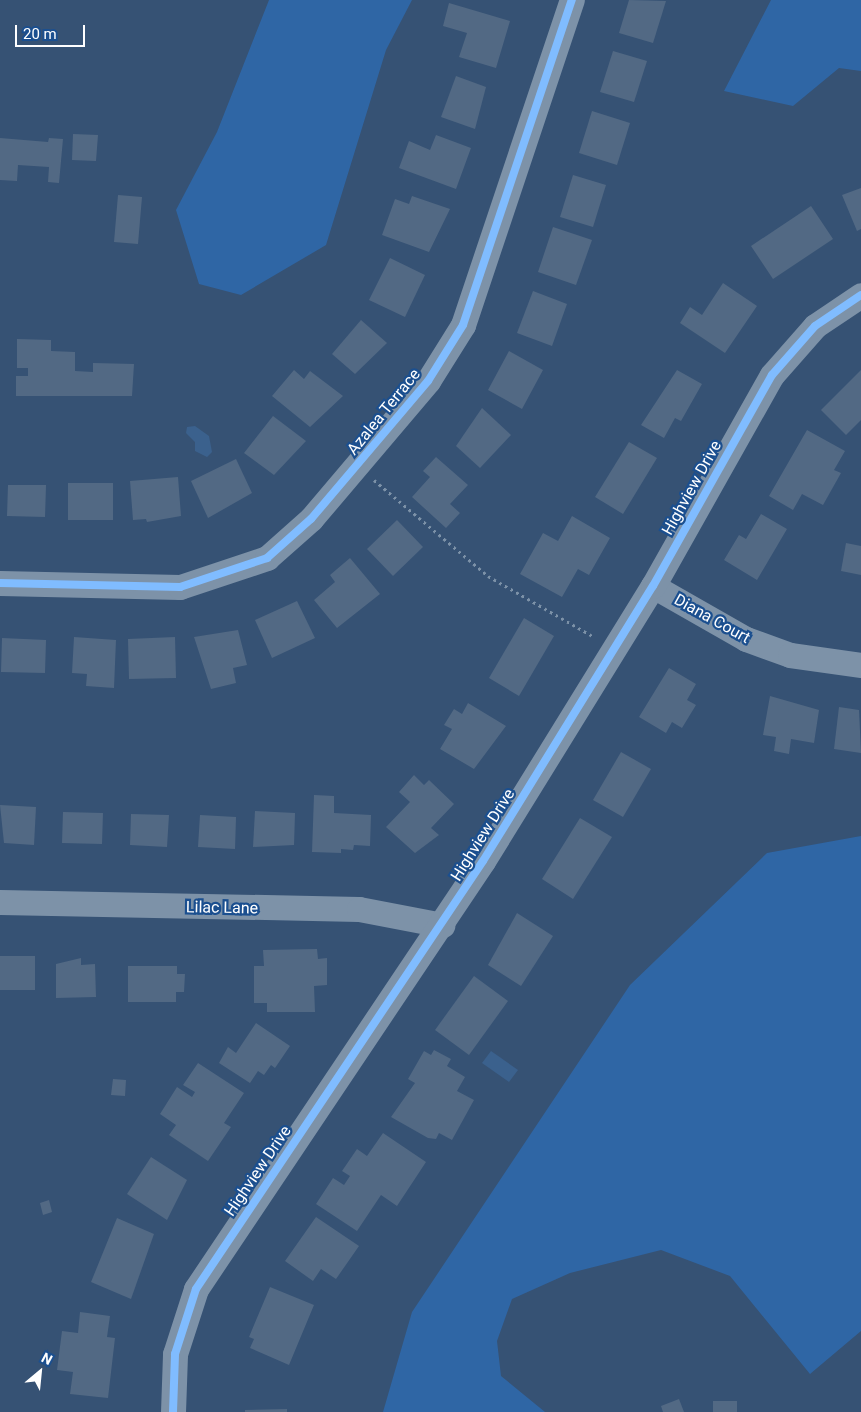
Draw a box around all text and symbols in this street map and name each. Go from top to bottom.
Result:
scale bar [18,15,88,47]
text: 20 m [23,25,57,43]
street label: Azalea Terrace [343,365,425,459]
street label: Highview Drive [658,437,726,539]
street label: Diana Court [671,590,753,648]
street label: Highview Drive [447,785,519,885]
street label: Lilac Lane [186,898,258,918]
street label: Highview Drive [221,1122,295,1220]
north arrow [15,1347,65,1397]
text: N [39,1349,55,1368]

